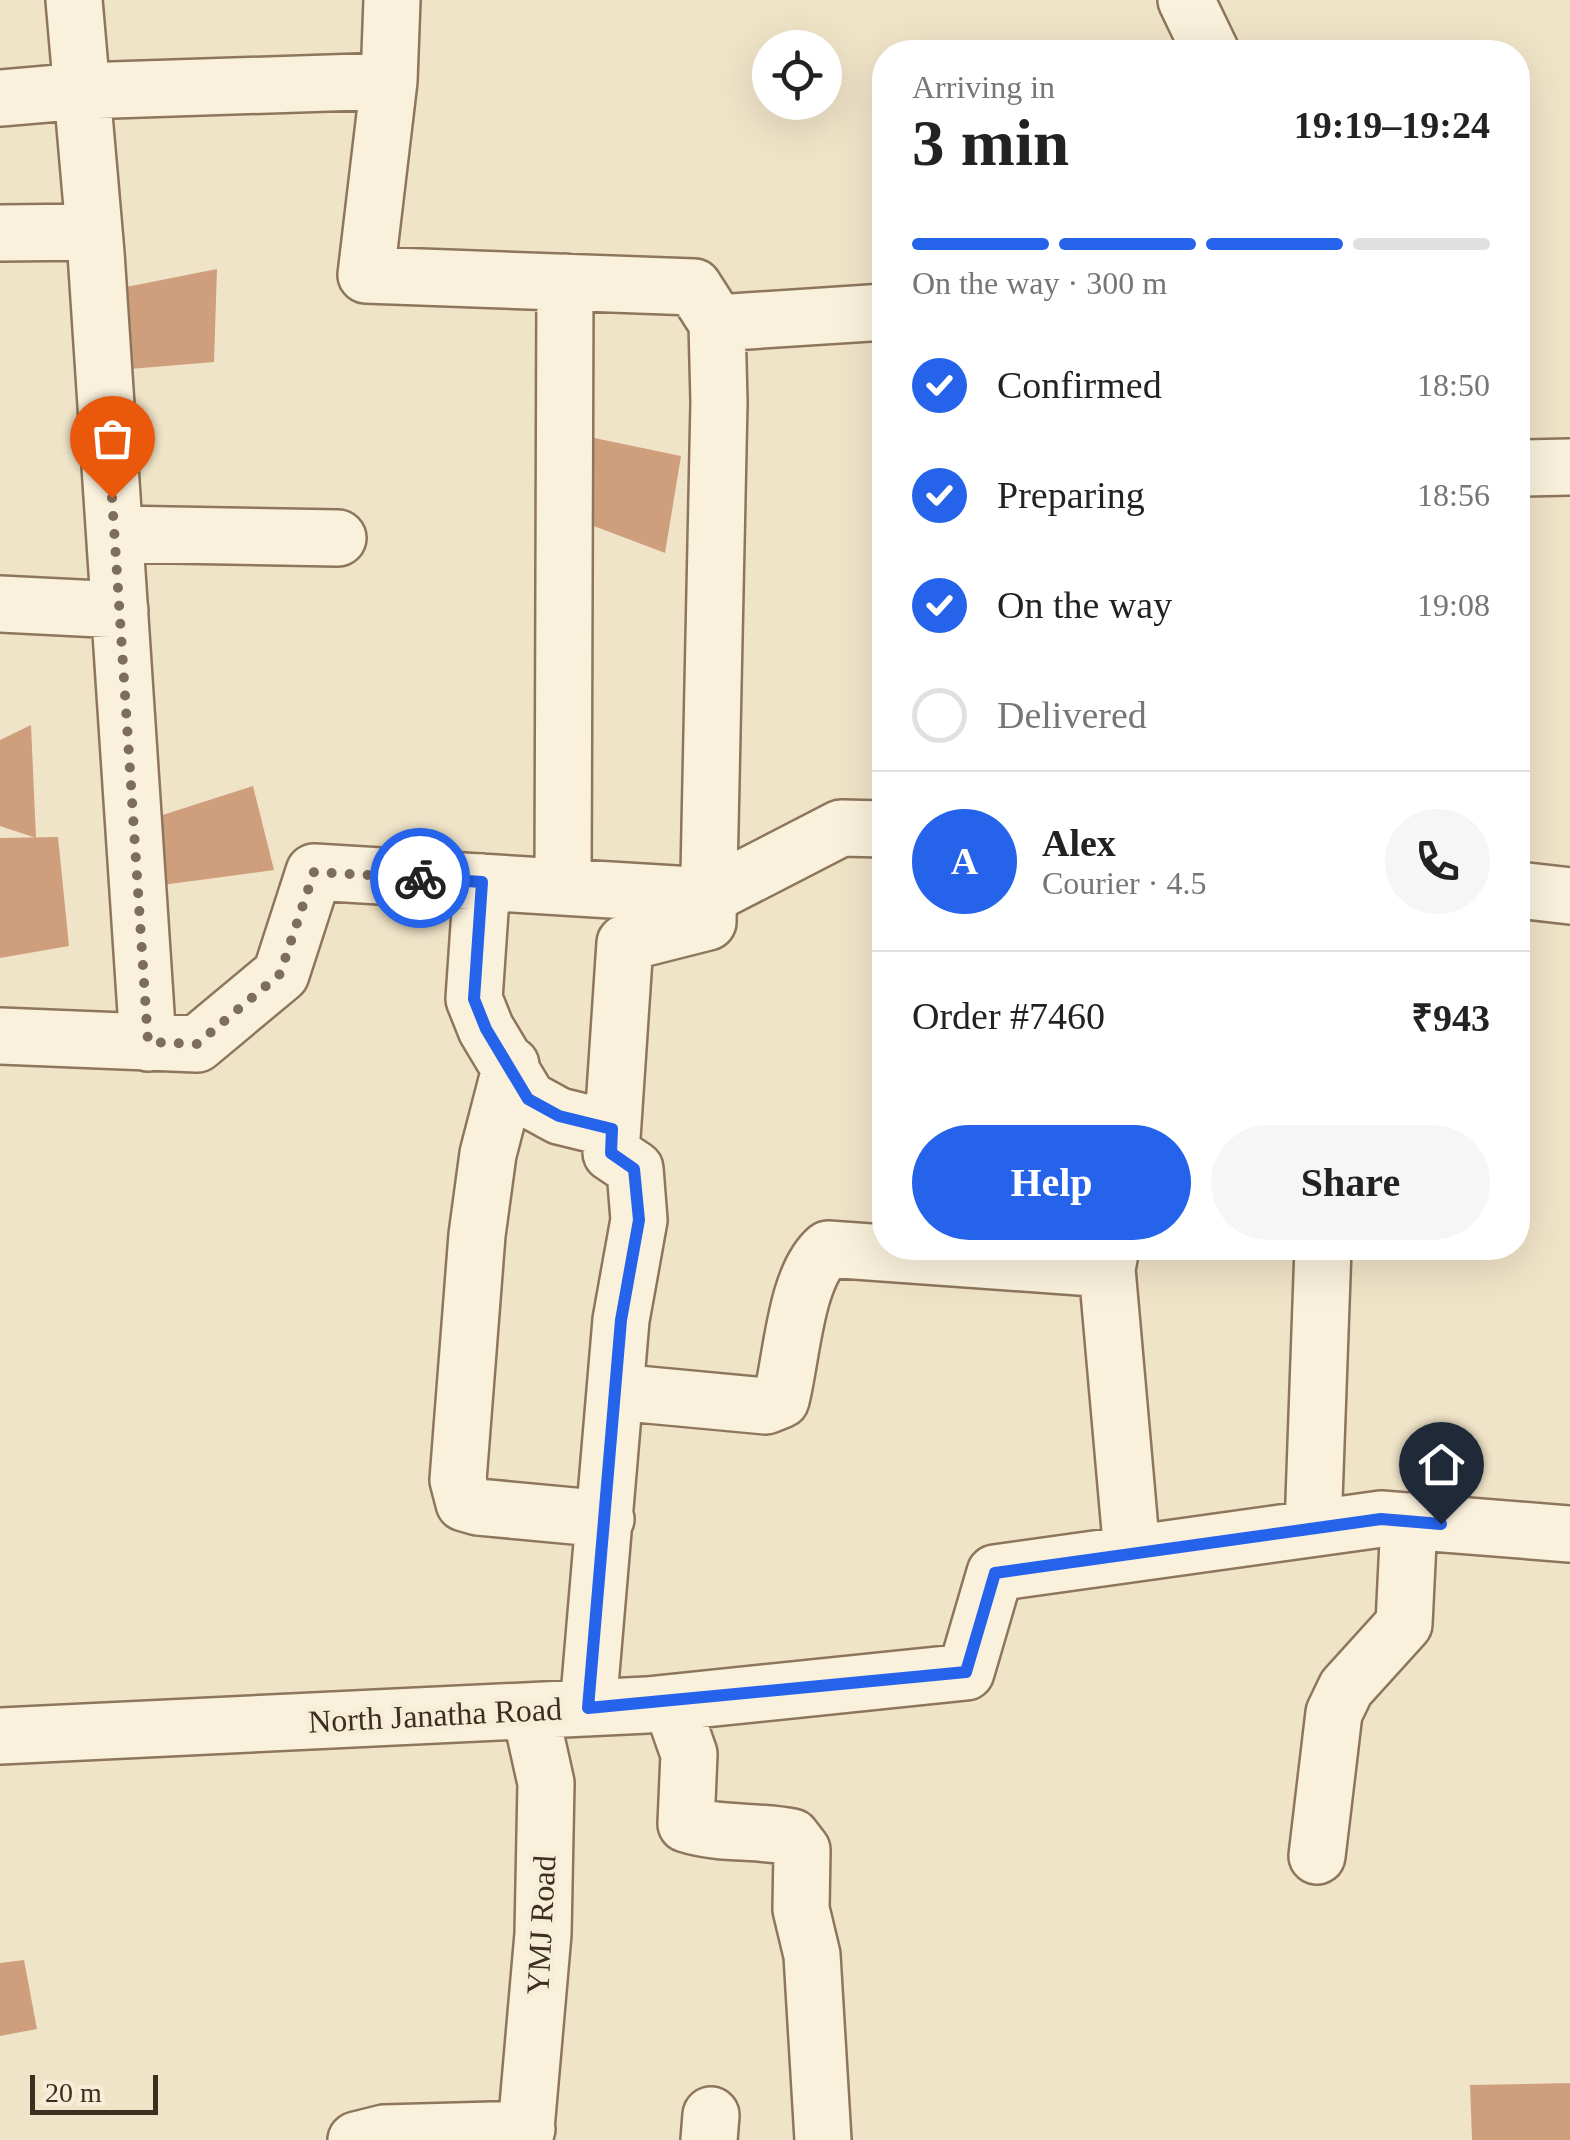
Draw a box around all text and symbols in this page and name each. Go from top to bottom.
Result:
map controls [752,30,842,120]
button: locate [752,30,842,120]
text: Arriving in [912,69,1055,105]
text: 19:19–19:24 [1294,104,1490,146]
text: 3 min [912,107,1069,179]
text: On the way · 300 m [912,265,1167,301]
icon: check [912,358,967,413]
text: Confirmed [997,364,1162,406]
text: 18:50 [1417,367,1490,403]
pin [70,396,155,499]
icon: bag [85,411,140,466]
icon: check [912,468,967,523]
text: Preparing [997,474,1145,516]
text: 18:56 [1417,477,1490,513]
icon: check [912,578,967,633]
text: On the way [997,584,1172,626]
text: 19:08 [1417,587,1490,623]
text: Delivered [997,694,1147,736]
button: phone [1385,809,1490,914]
text: Alex [1042,822,1116,864]
courier [370,828,470,928]
text: A [951,840,978,882]
icon: bike [393,851,448,906]
text: Courier · 4.5 [1042,865,1206,901]
text: Order #7460 [912,995,1105,1037]
text: ₹943 [1411,997,1490,1039]
button: Help [912,1125,1191,1240]
button: Share [1211,1125,1490,1240]
pin [1399,1422,1484,1525]
icon: home [1414,1437,1469,1492]
street label: North Janatha Road [307,1690,563,1740]
street label: YMJ Road [519,1854,563,1996]
scale bar [30,2070,158,2114]
text: 20 m [45,2077,102,2108]

